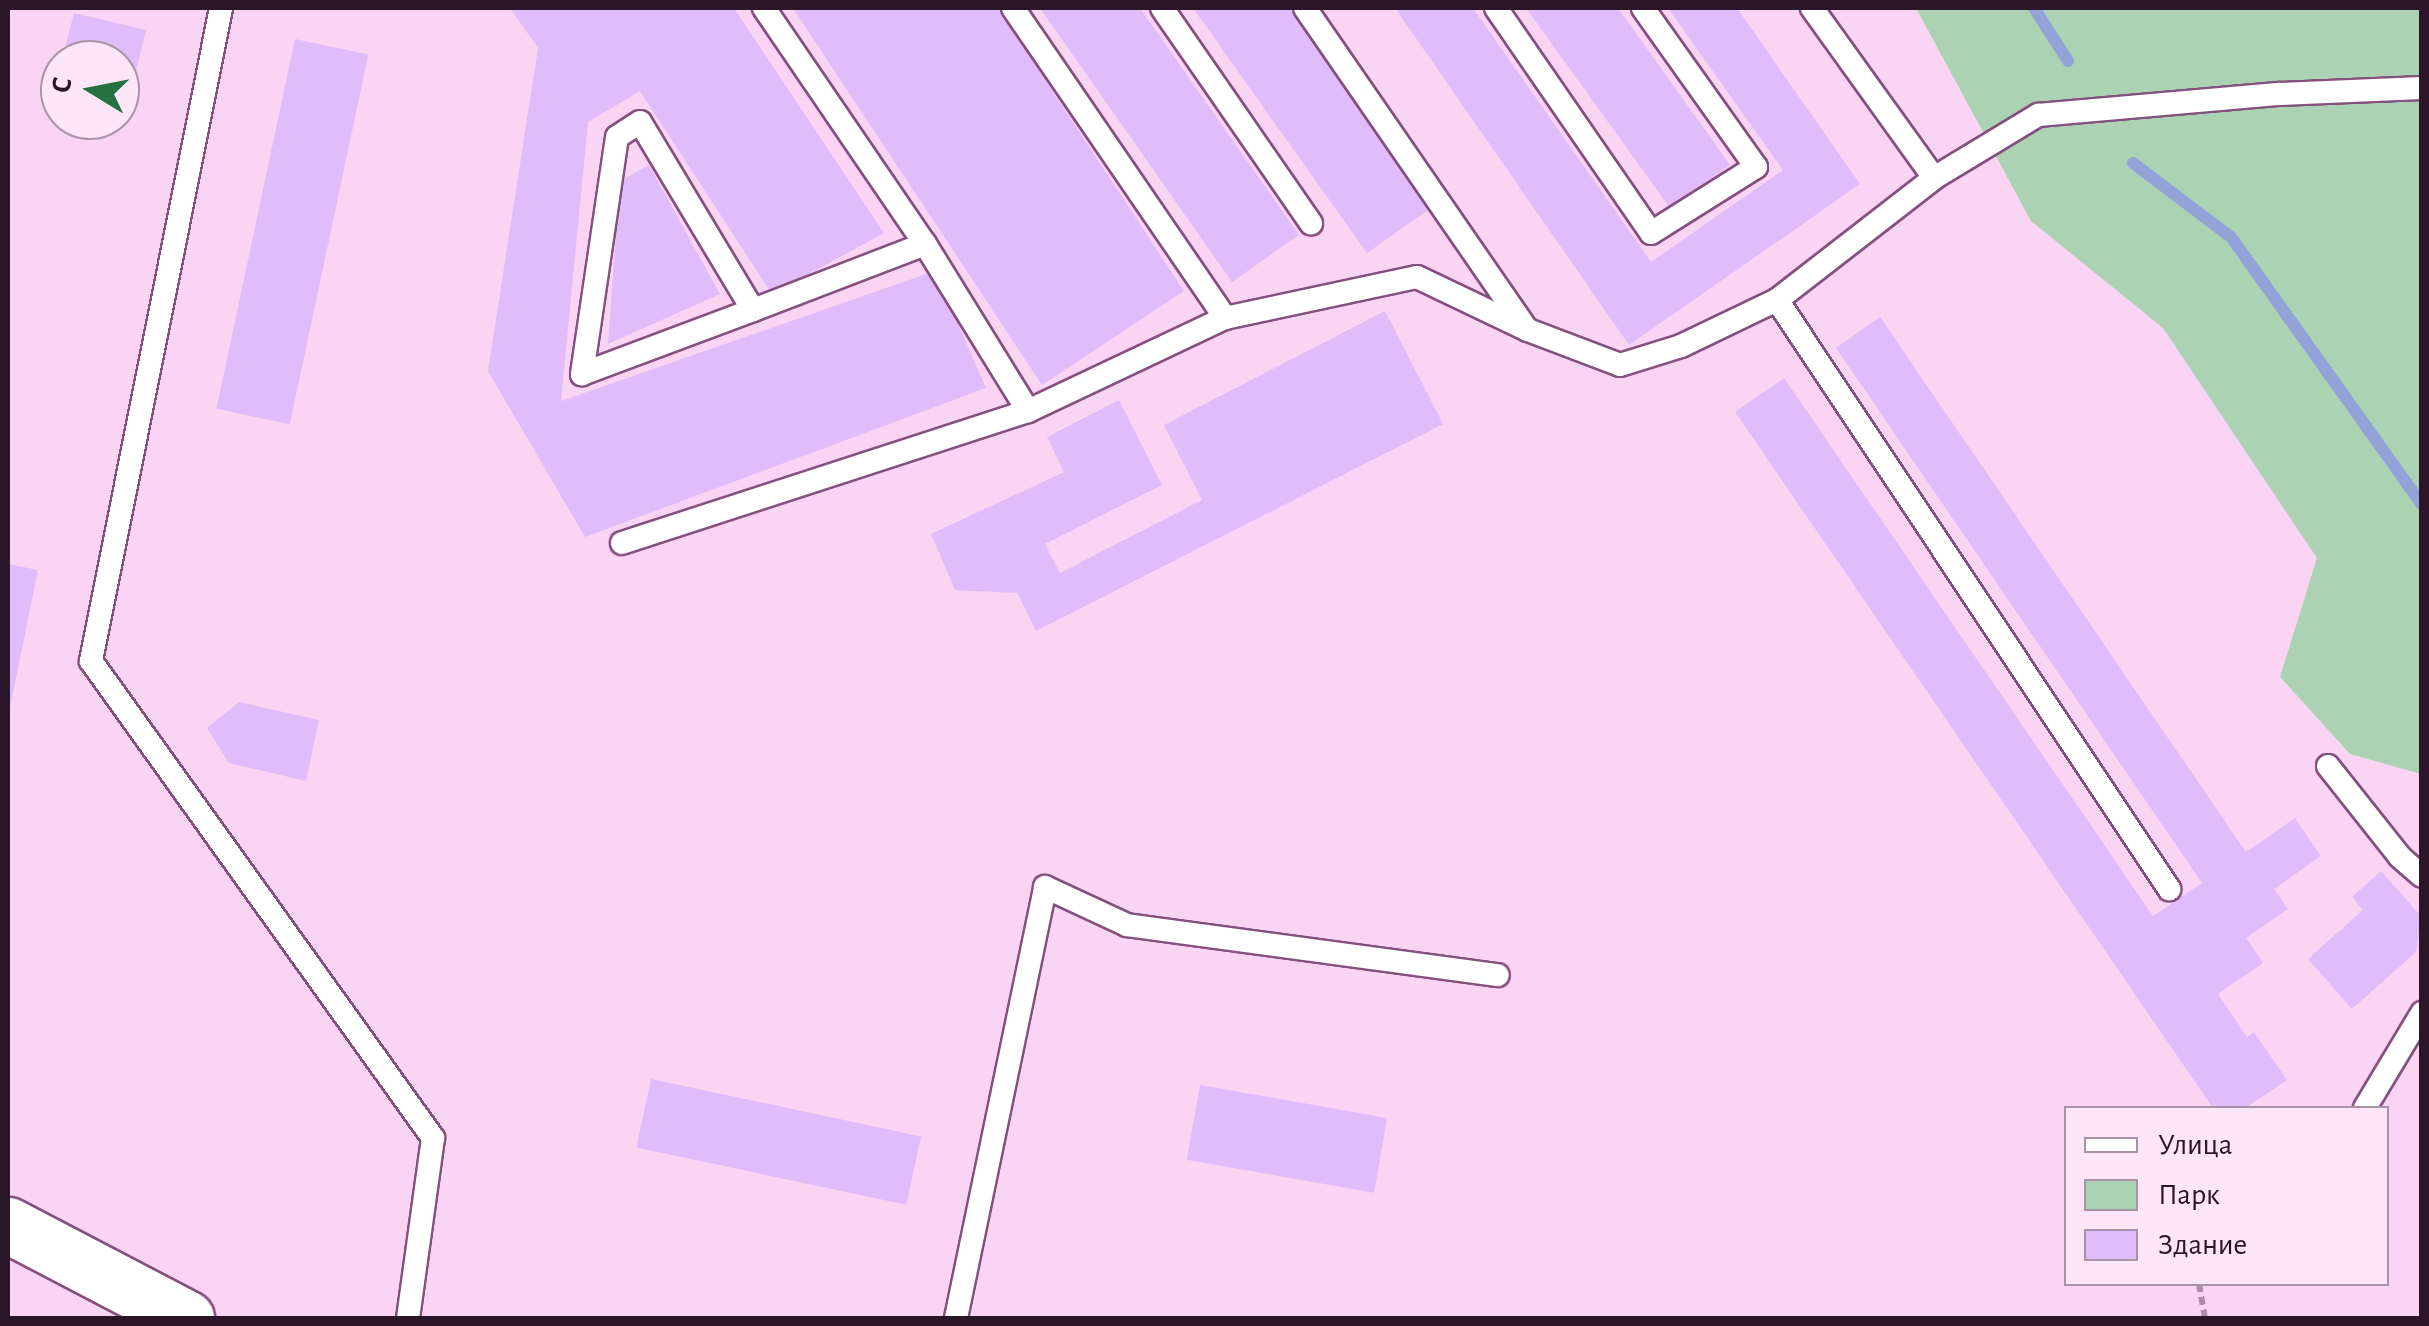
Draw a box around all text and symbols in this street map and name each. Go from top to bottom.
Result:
north arrow [40,40,140,140]
text: С [47,75,78,95]
legend [2064,1106,2389,1286]
text: Улица [2158,1130,2233,1160]
text: Парк [2158,1180,2220,1210]
text: Здание [2158,1230,2247,1260]

